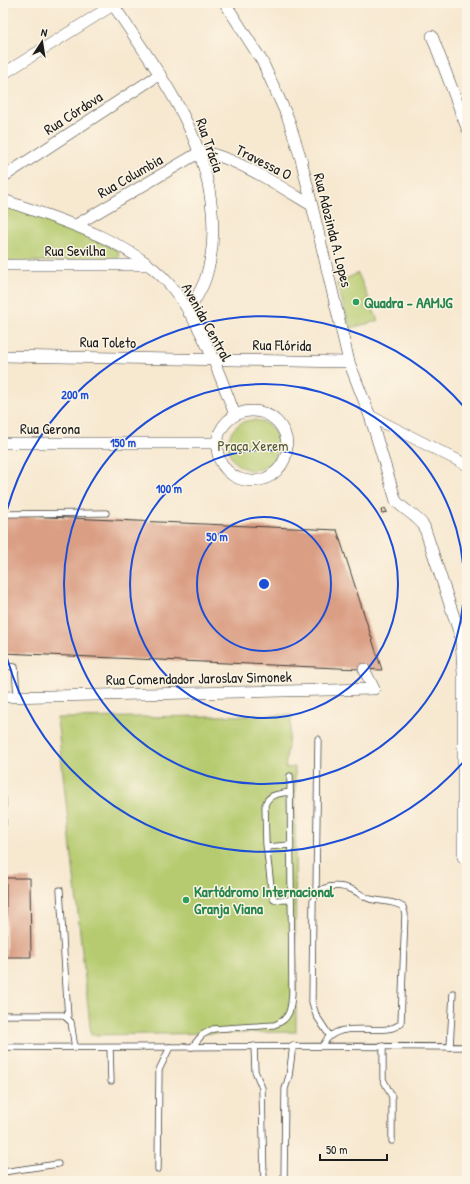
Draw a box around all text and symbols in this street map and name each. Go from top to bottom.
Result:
north arrow [22,22,62,62]
text: N [40,25,49,40]
street label: Rua Córdova [40,86,106,140]
street label: Rua Trácia [191,115,229,175]
street label: Travessa O [233,139,295,185]
street label: Rua Columbia [94,149,167,203]
street label: Rua Adozinda A. Lopes [309,171,357,289]
street label: Rua Sevilha [45,240,105,261]
street label: Avenida Central [177,279,237,365]
place label: Quadra - AAMJG [364,292,453,313]
marker: Quadra - AAMJG [351,297,361,307]
street label: Rua Toleto [80,331,136,353]
street label: Rua Flórida [252,334,312,356]
text: 200 m [61,386,89,403]
street label: Rua Gerona [20,418,80,439]
text: 150 m [110,434,136,451]
park label: Praça Xerem [218,435,288,456]
text: 100 m [156,480,182,497]
text: 50 m [206,528,228,545]
centre of rings [257,577,271,591]
street label: Rua Comendador Jaroslav Simonek [106,666,292,690]
place label: Kartódromo Internacional Granja Viana [194,881,335,919]
marker: Kartódromo Internacional Granja Viana [181,895,191,905]
scale bar [320,1136,387,1162]
text: 50 m [326,1141,347,1158]

